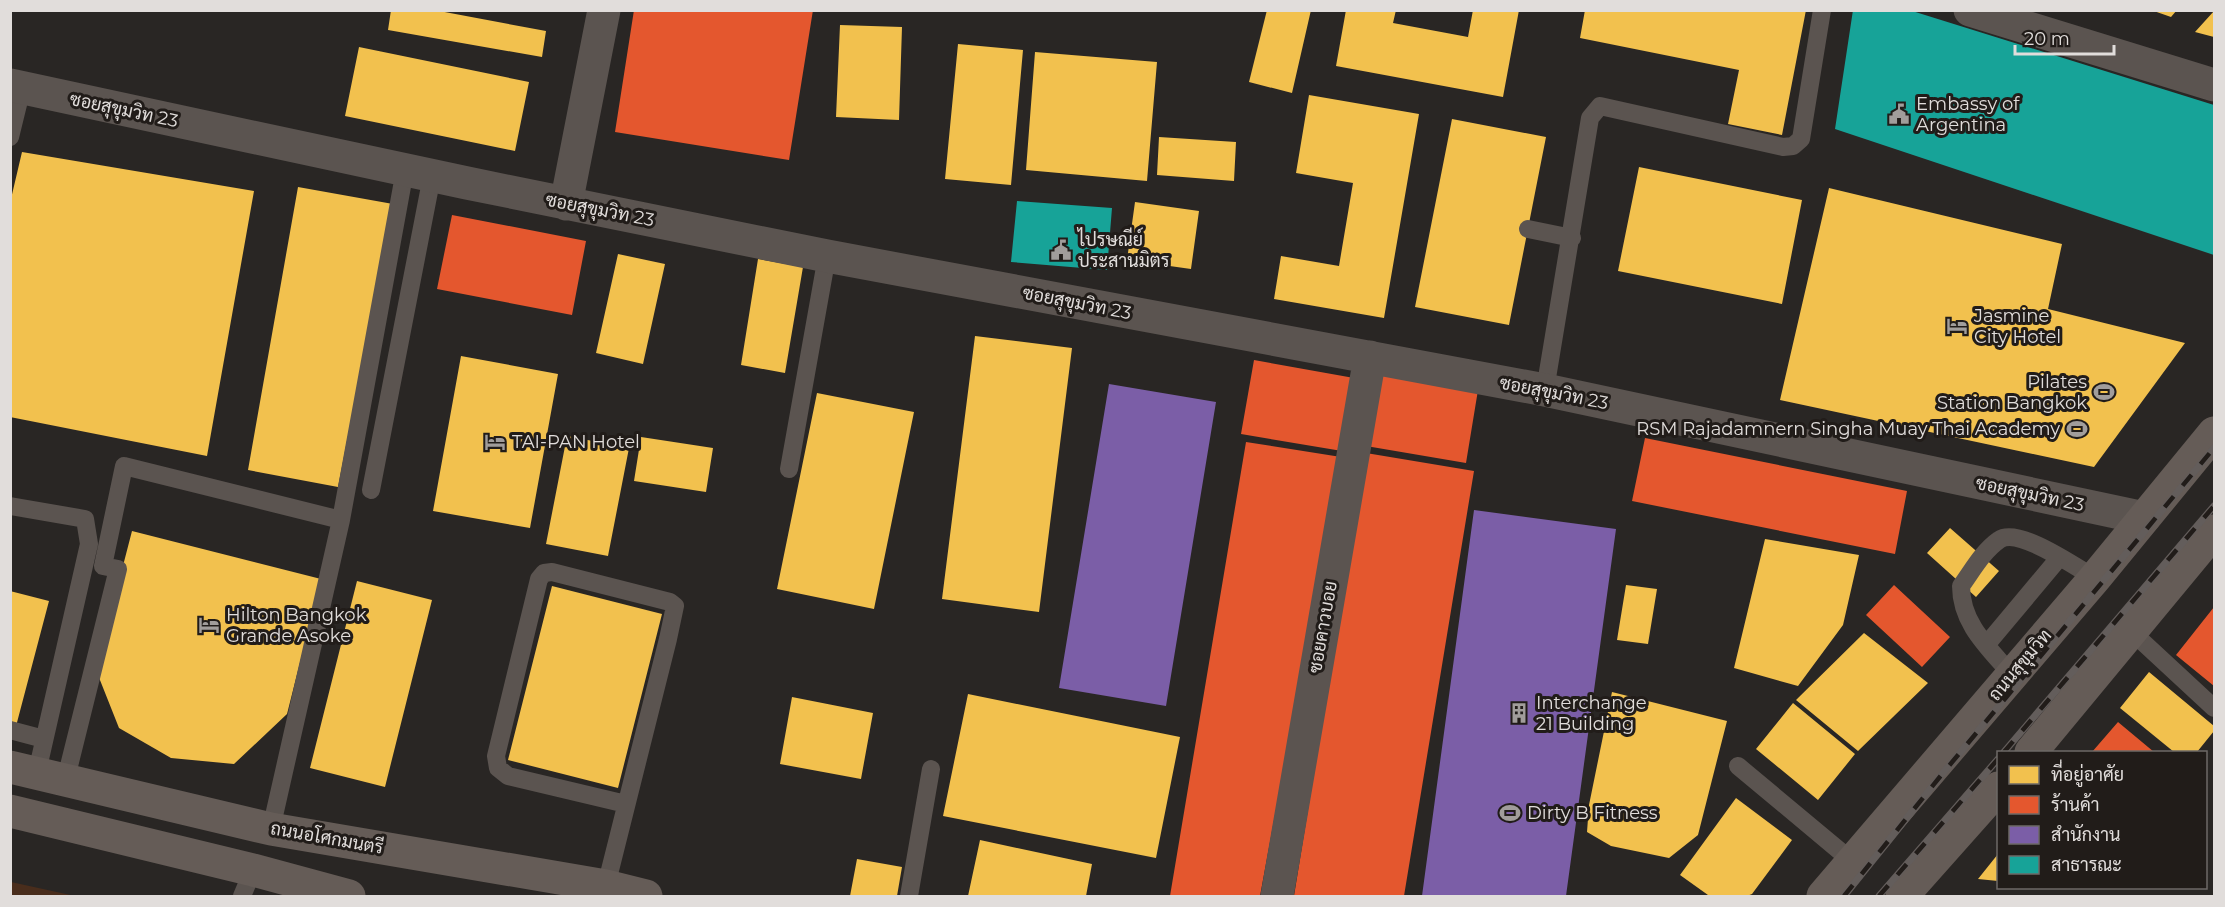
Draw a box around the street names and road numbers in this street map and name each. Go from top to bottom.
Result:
street label: ซอยสุขุมวิท 23 [68,88,180,133]
street label: ซอยสุขุมวิท 23 [544,189,656,232]
street label: ซอยสุขุมวิท 23 [1021,282,1133,325]
street label: ซอยสุขุมวิท 23 [1498,372,1610,415]
street label: ซอยสุขุมวิท 23 [1974,472,2086,517]
street label: ซอยคาวบอย [1304,579,1342,675]
street label: ถนนสุขุมวิท [1984,625,2057,706]
street label: ถนนอโศกมนตรี [269,815,386,859]

